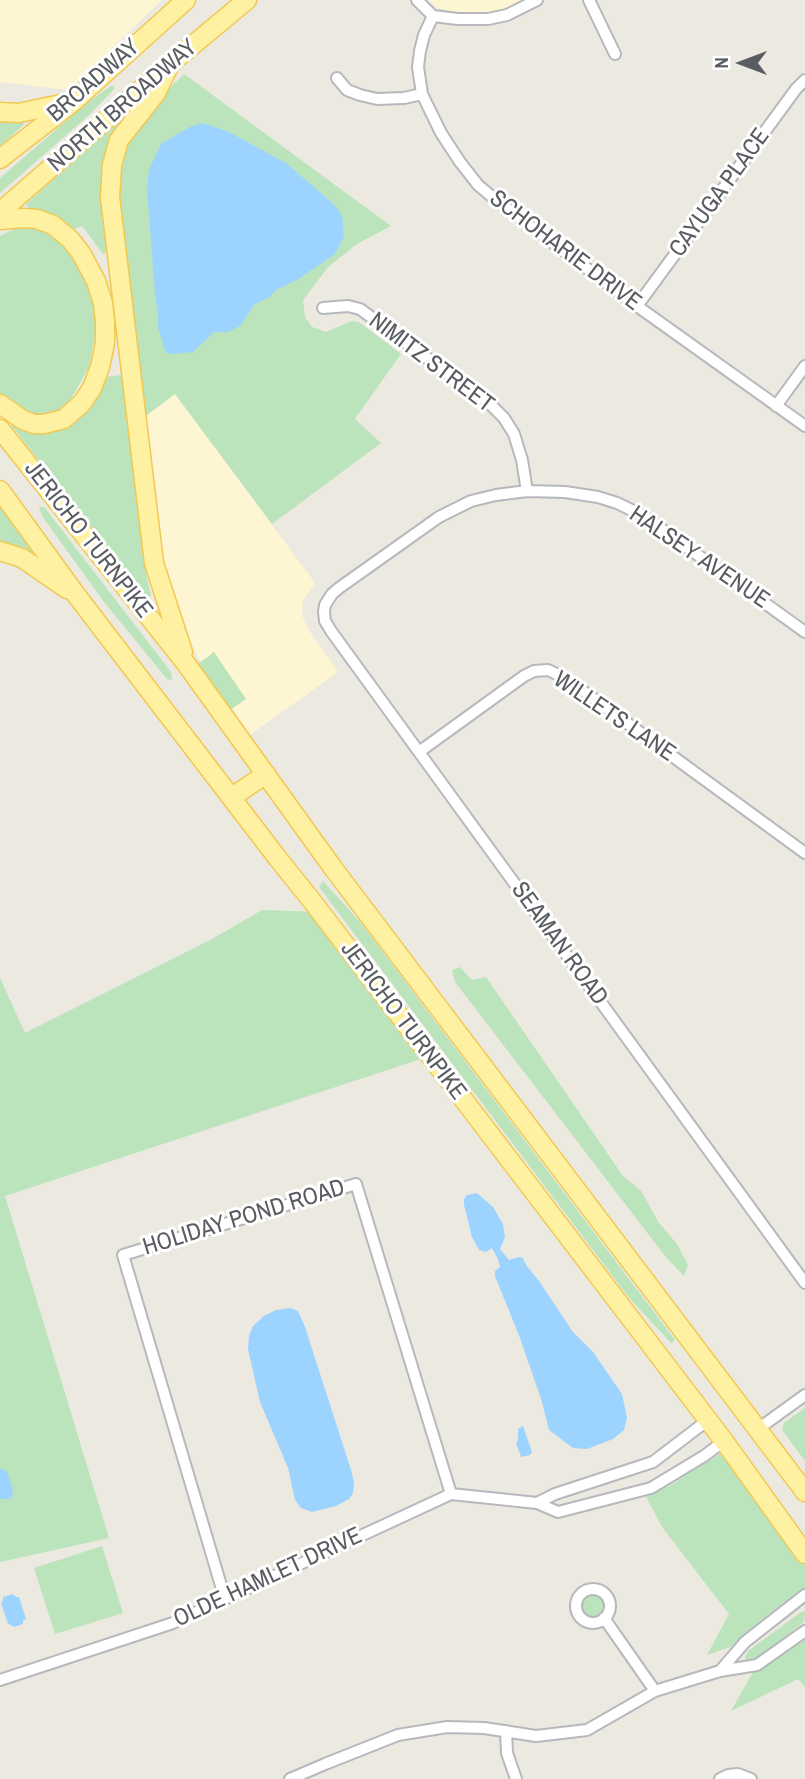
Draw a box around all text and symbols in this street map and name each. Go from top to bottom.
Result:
north arrow [707,28,777,98]
street label: BROADWAY [42,33,146,129]
street label: NORTH BROADWAY [43,34,203,178]
text: N [708,57,734,69]
street label: CAYUGA PLACE [664,123,776,263]
street label: SCHOHARIE DRIVE [483,185,647,317]
street label: NIMITZ STREET [363,307,499,419]
street label: JERICHO TURNPIKE [18,456,158,624]
street label: HALSEY AVENUE [624,501,774,615]
street label: WILLETS LANE [547,666,681,768]
street label: SEAMAN ROAD [505,877,613,1011]
street label: JERICHO TURNPIKE [334,936,472,1106]
street label: HOLIDAY POND ROAD [140,1174,348,1262]
street label: OLDE HAMLET DRIVE [169,1522,367,1634]

